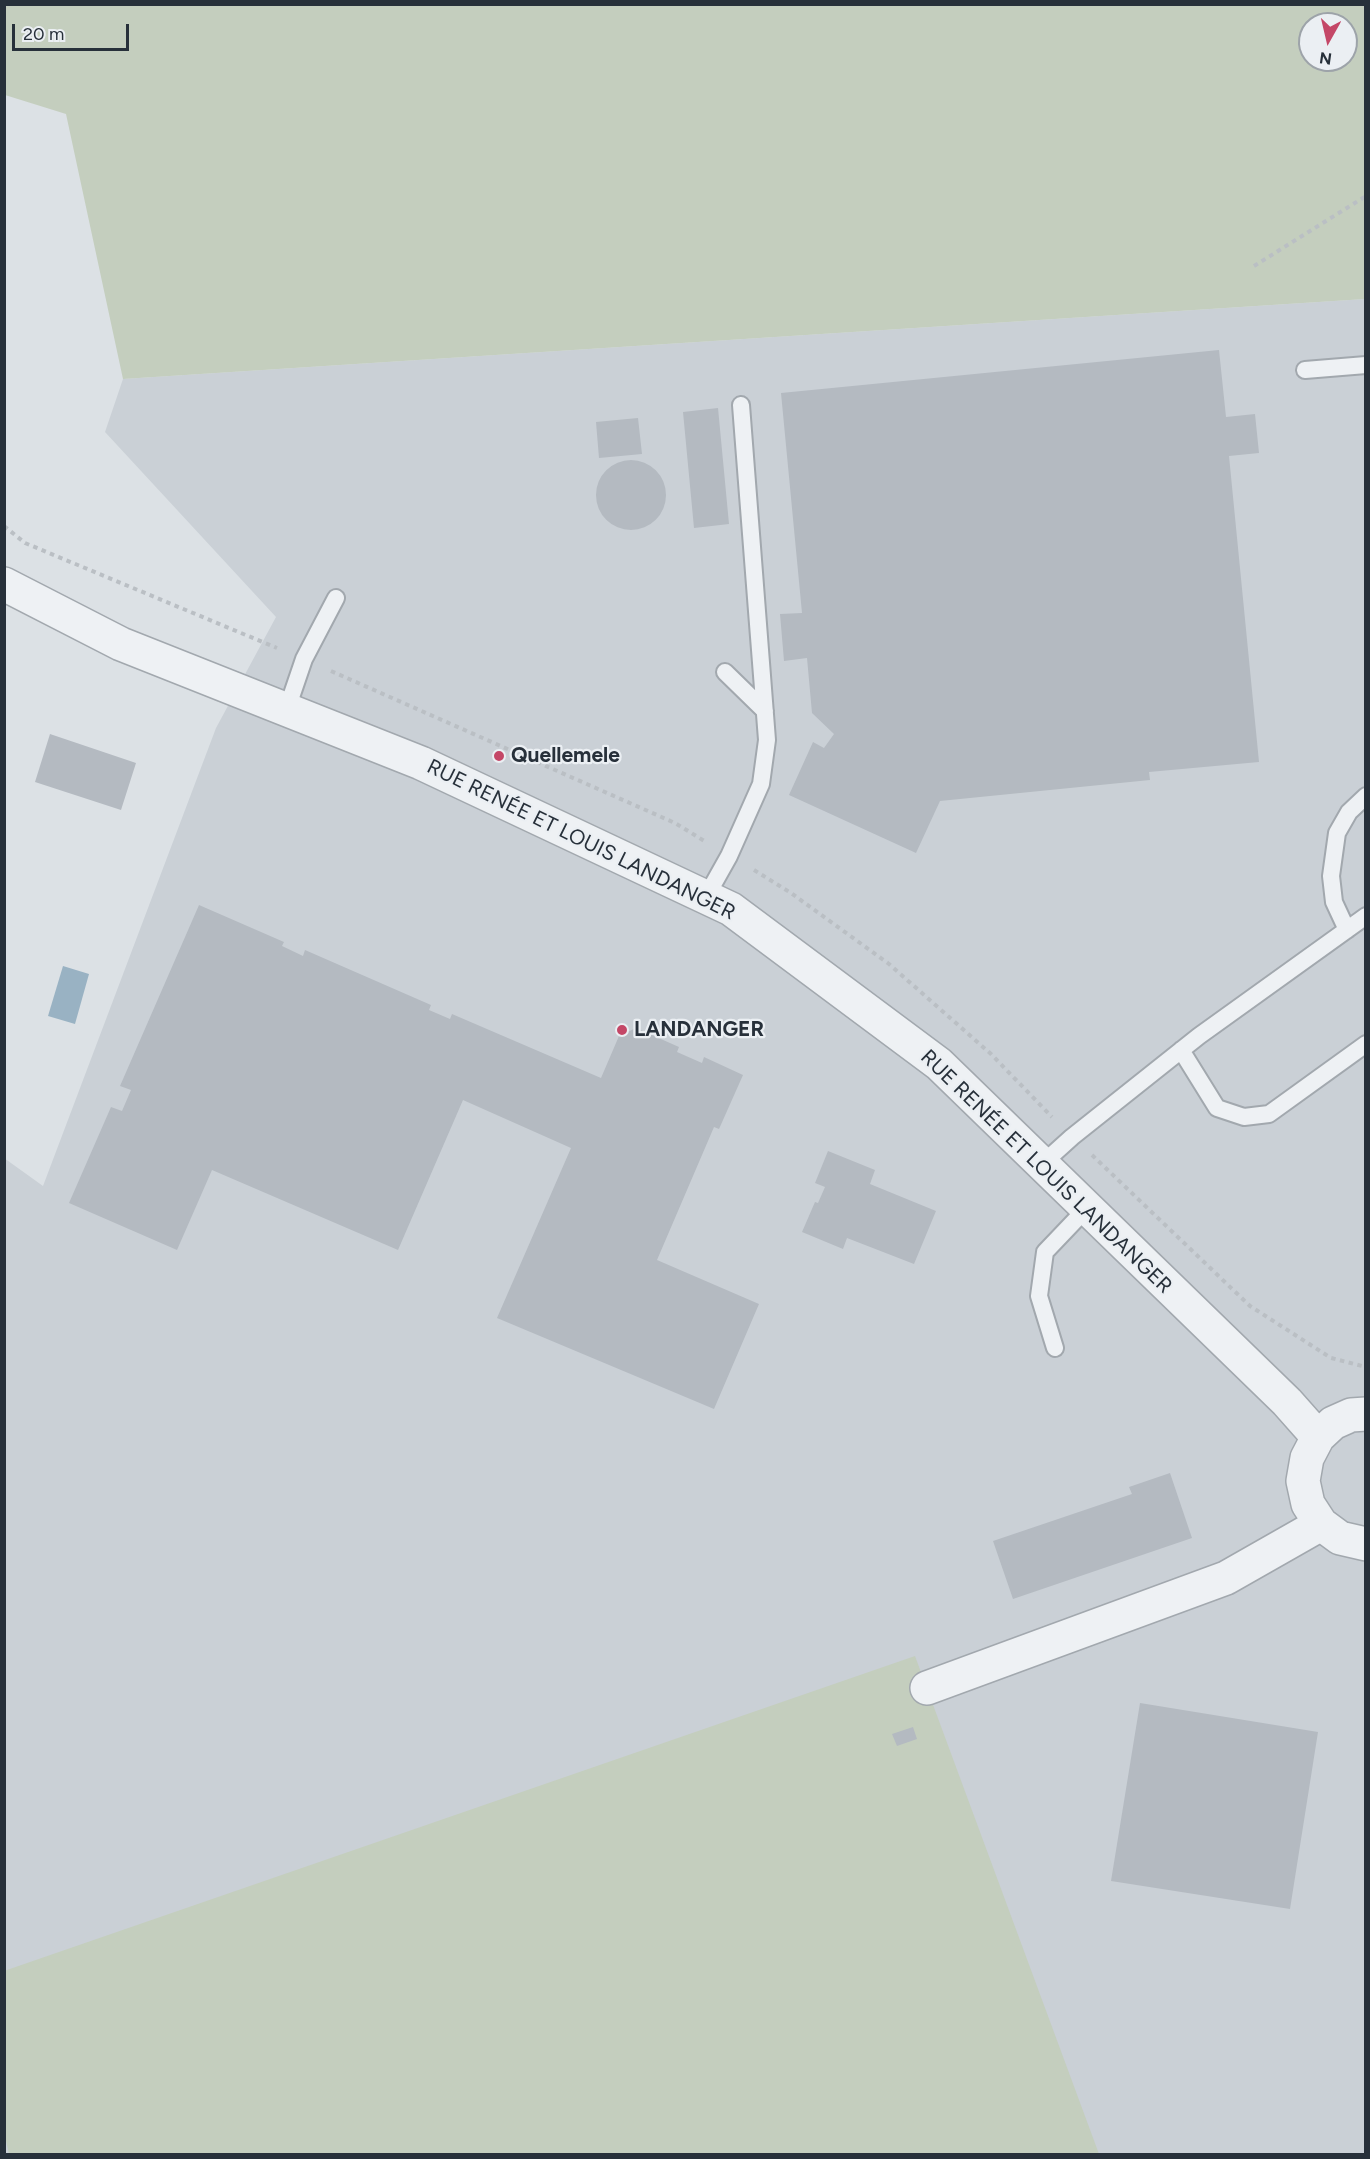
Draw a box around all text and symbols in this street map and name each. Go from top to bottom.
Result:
scale bar [15,12,132,50]
north arrow [1298,12,1358,72]
text: 20 m [23,23,64,45]
text: N [1318,48,1333,69]
place label: Quellemele [511,743,620,769]
marker: Quellemele [492,749,506,763]
street label: RUE RENÉE ET LOUIS LANDANGER [423,754,739,926]
place label: LANDANGER [634,1017,764,1043]
marker: LANDANGER [615,1023,629,1037]
street label: RUE RENÉE ET LOUIS LANDANGER [915,1045,1177,1299]

